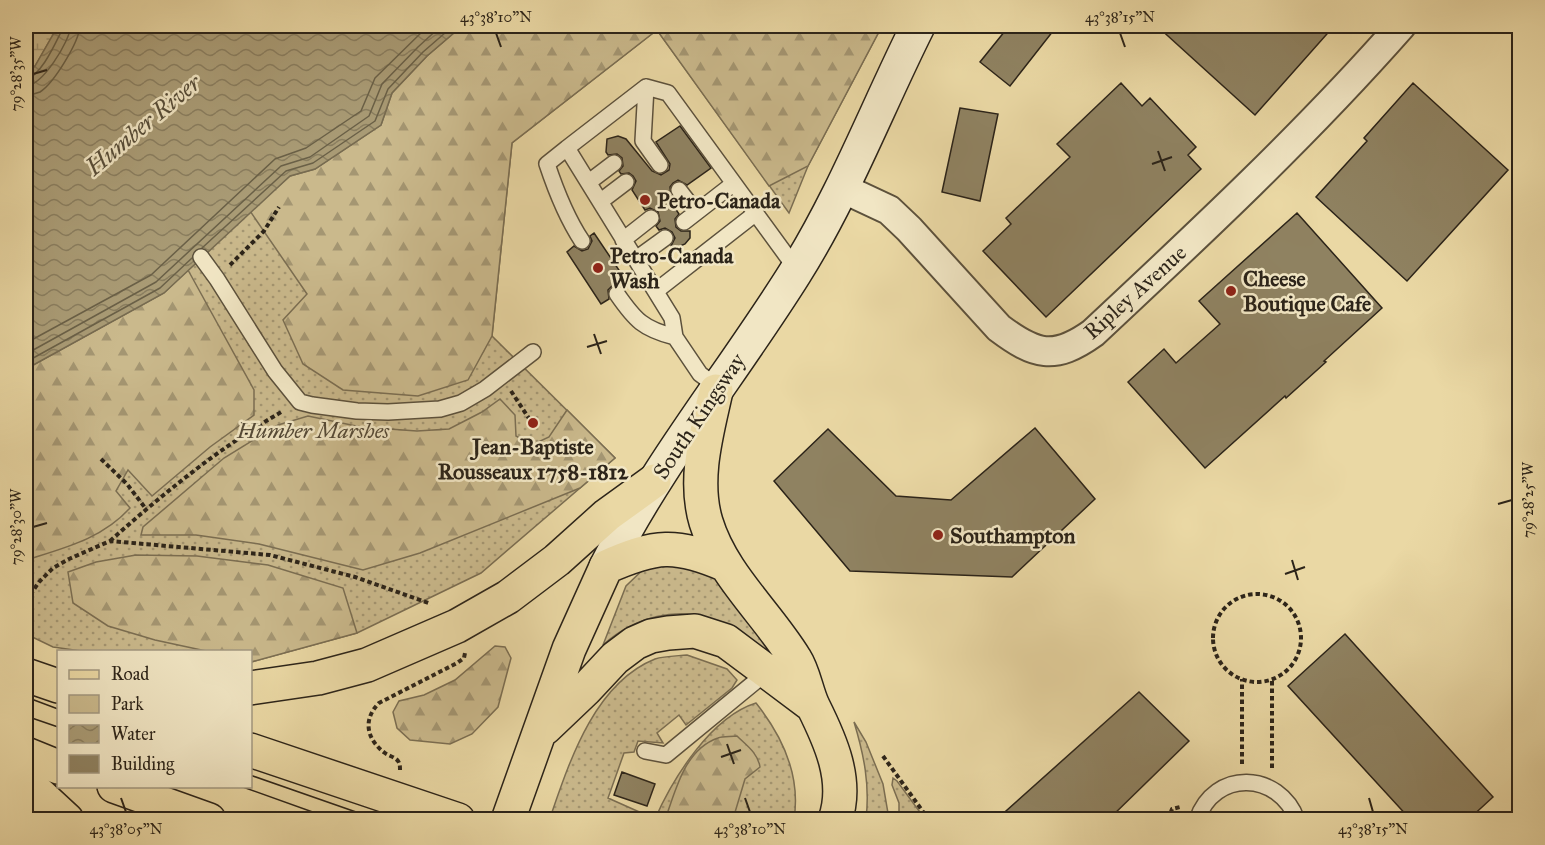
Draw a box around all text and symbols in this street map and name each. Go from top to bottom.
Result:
text: 43°38'10"N [460,8,532,26]
text: 43°38'15"N [1085,8,1155,26]
text: 79°28'35"W [7,36,25,111]
water label: Humber River [78,67,208,183]
place label: Petro-Canada [657,187,781,214]
marker: Petro-Canada [638,193,652,207]
street label: Ripley Avenue [1078,239,1192,345]
place label: Petro-Canada Wash [610,242,734,294]
marker: Petro-Canada Wash [591,261,605,275]
place label: Cheese Boutique Cafe [1243,265,1371,317]
marker: Cheese Boutique Cafe [1224,284,1238,298]
street label: South Kingsway [647,347,751,484]
marker: Jean-Baptiste Rousseaux 1758-1812 [526,416,540,430]
park label: Humber Marshes [236,417,390,444]
place label: Jean-Baptiste Rousseaux 1758-1812 [438,433,629,485]
text: 79°28'25"W [1519,461,1537,538]
text: 79°28'30"W [7,488,25,565]
place label: Southampton [950,522,1075,549]
marker: Southampton [931,528,945,542]
legend [57,650,252,788]
text: Road [111,663,149,685]
text: Park [111,693,144,715]
text: Water [111,723,156,745]
text: Building [111,753,175,776]
text: 43°38'05"N [90,820,163,838]
text: 43°38'10"N [714,820,786,838]
text: 43°38'15"N [1338,820,1408,838]

